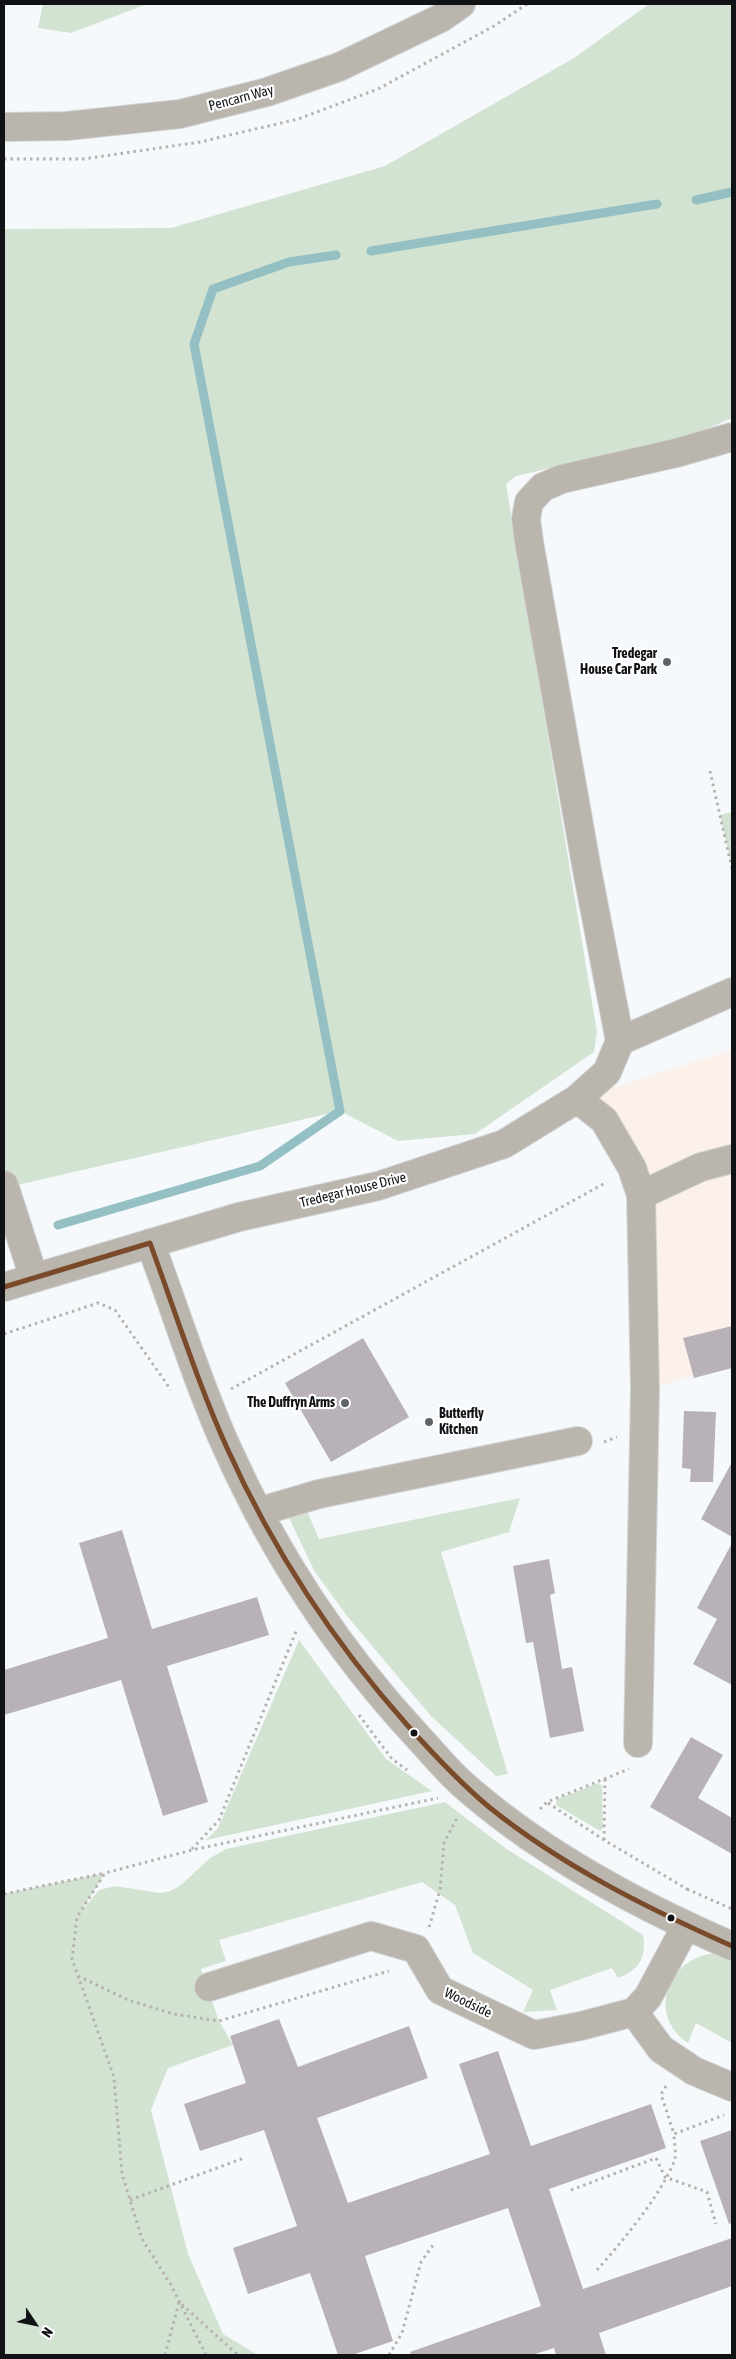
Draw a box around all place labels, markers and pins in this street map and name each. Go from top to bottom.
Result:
place label: Tredegar House Car Park [580,646,657,679]
marker: Tredegar House Car Park [661,656,673,668]
place label: The Duffryn Arms [247,1395,335,1411]
marker: The Duffryn Arms [339,1397,351,1409]
place label: Butterfly Kitchen [439,1406,484,1438]
marker: Butterfly Kitchen [423,1416,435,1428]
unlabelled marker [409,1728,419,1738]
unlabelled marker [666,1913,676,1923]

